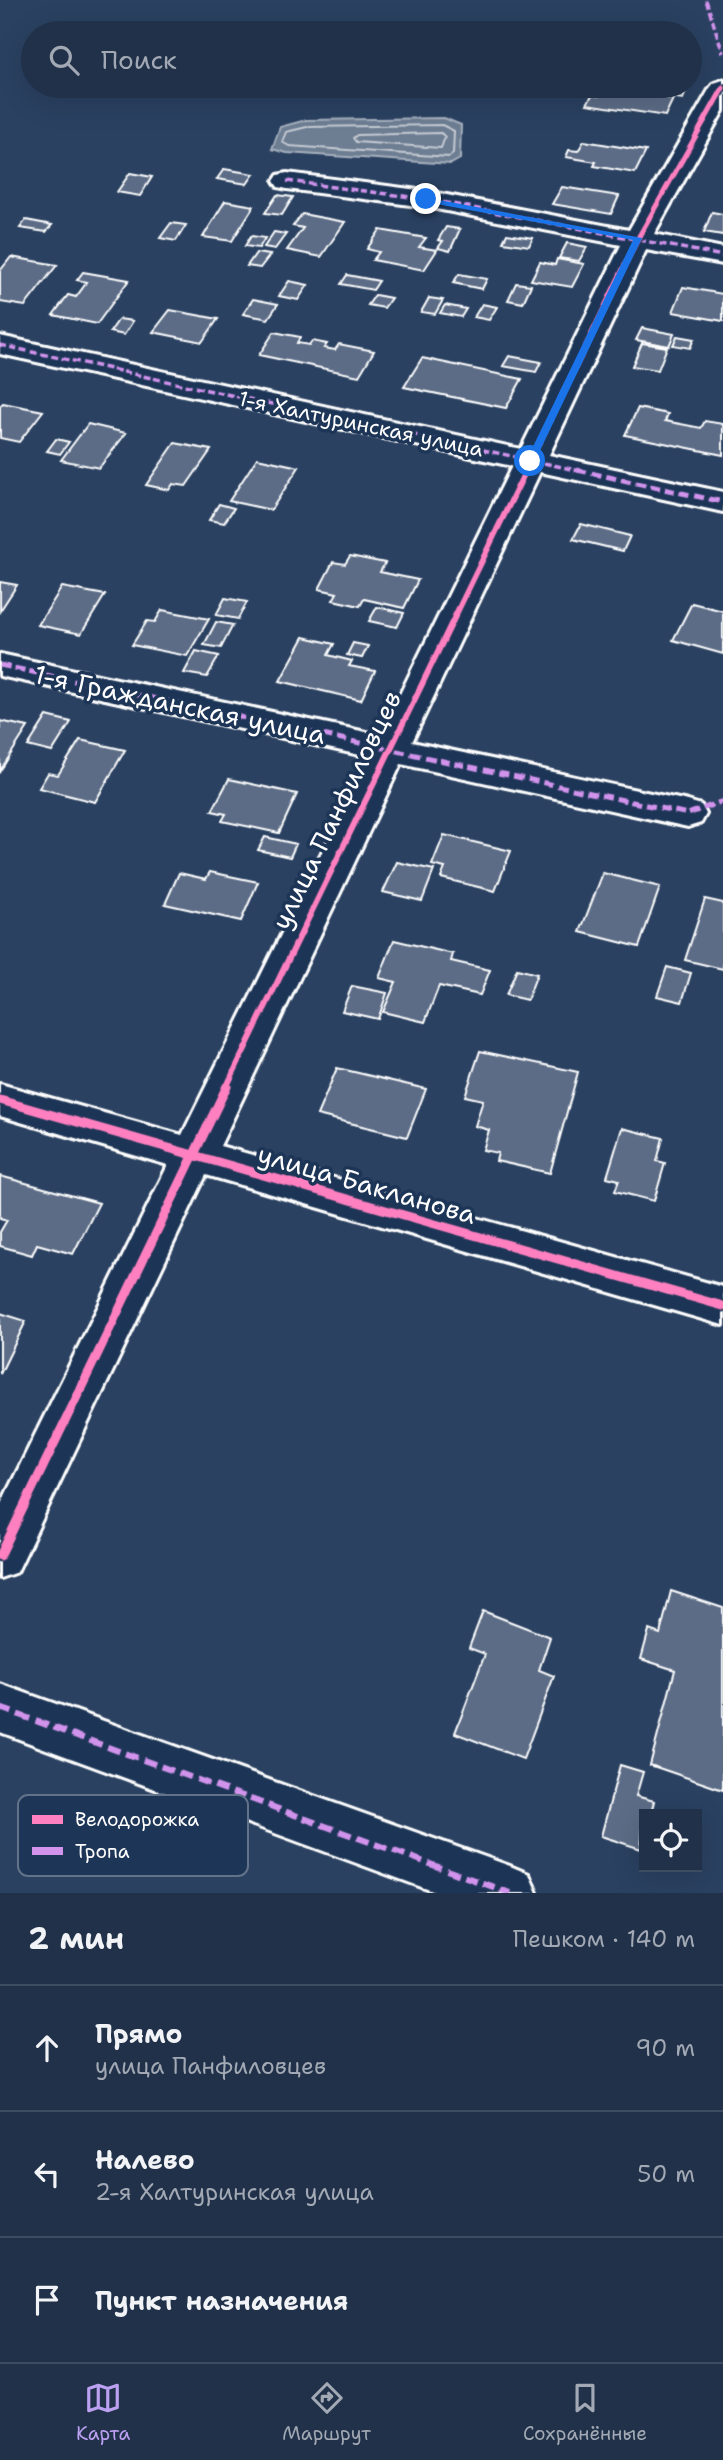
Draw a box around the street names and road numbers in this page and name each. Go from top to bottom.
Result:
street label: 1-я Халтуринская улица [236,384,486,464]
street label: 1-я Гражданская улица [31,656,329,752]
street label: улица Панфиловцев [263,685,409,935]
street label: улица Бакланова [254,1136,480,1232]

